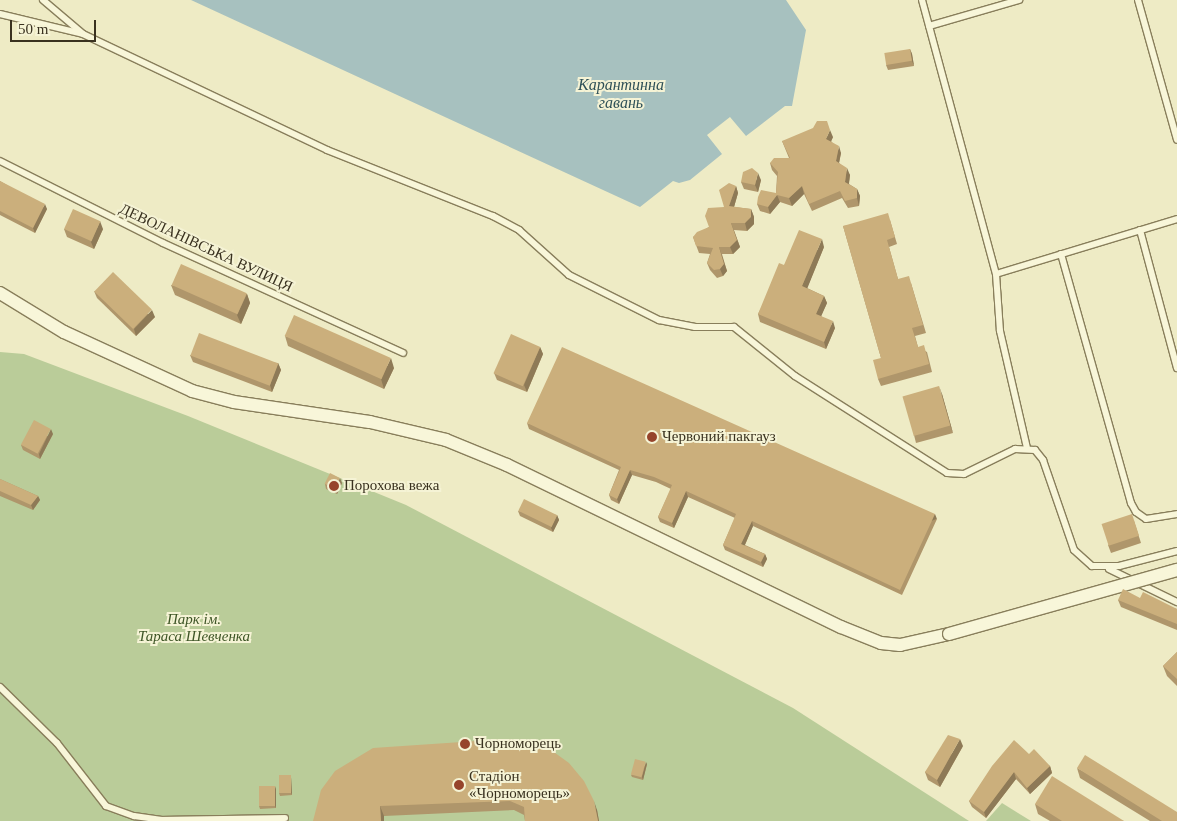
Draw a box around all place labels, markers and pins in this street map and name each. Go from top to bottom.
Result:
place label: Червоний пакгауз [662,428,776,446]
marker: Червоний пакгауз [646,431,658,443]
place label: Порохова вежа [344,477,439,495]
marker: Порохова вежа [328,480,340,492]
place label: Чорноморець [475,735,561,753]
marker: Чорноморець [459,738,471,750]
place label: Стадіон «Чорноморець» [469,767,570,802]
marker: Стадіон «Чорноморець» [453,779,465,791]

